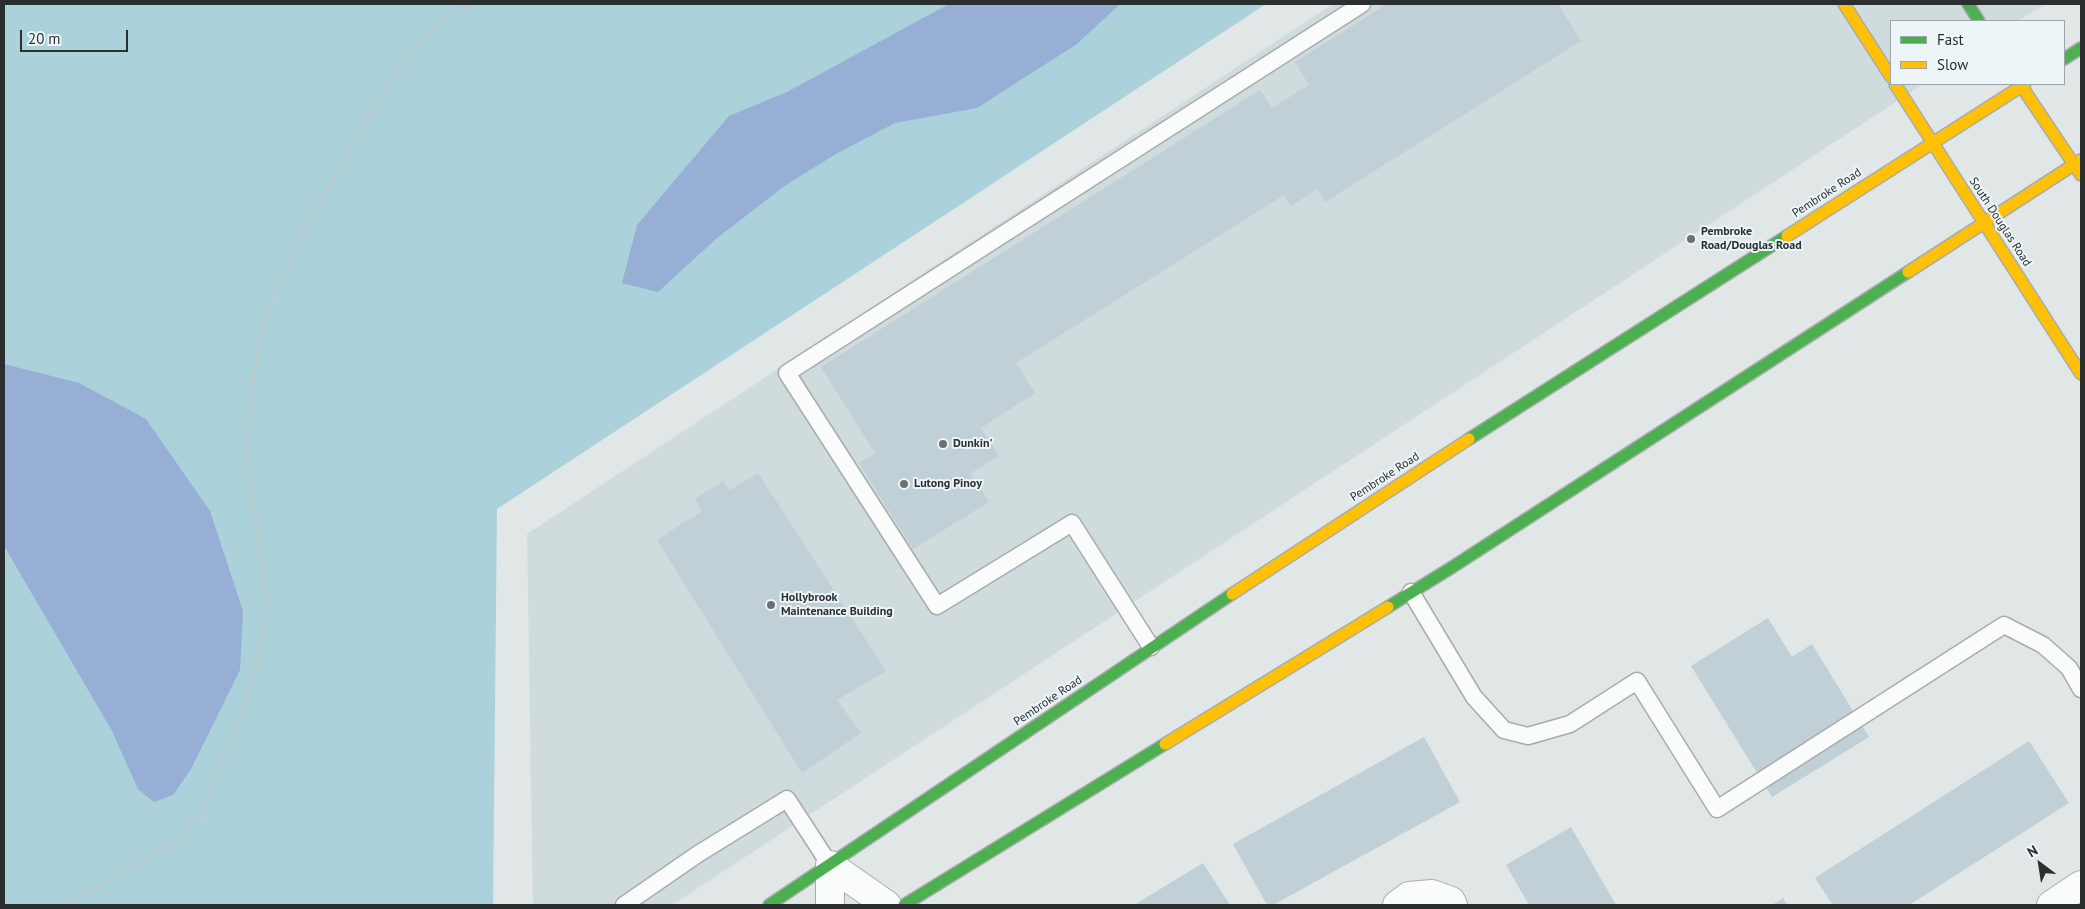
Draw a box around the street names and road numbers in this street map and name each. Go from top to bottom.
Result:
street label: Pembroke Road [1790,165,1864,221]
street label: South Douglas Road [1966,175,2034,269]
street label: Pembroke Road [1348,449,1422,505]
street label: Pembroke Road [1011,673,1085,729]

